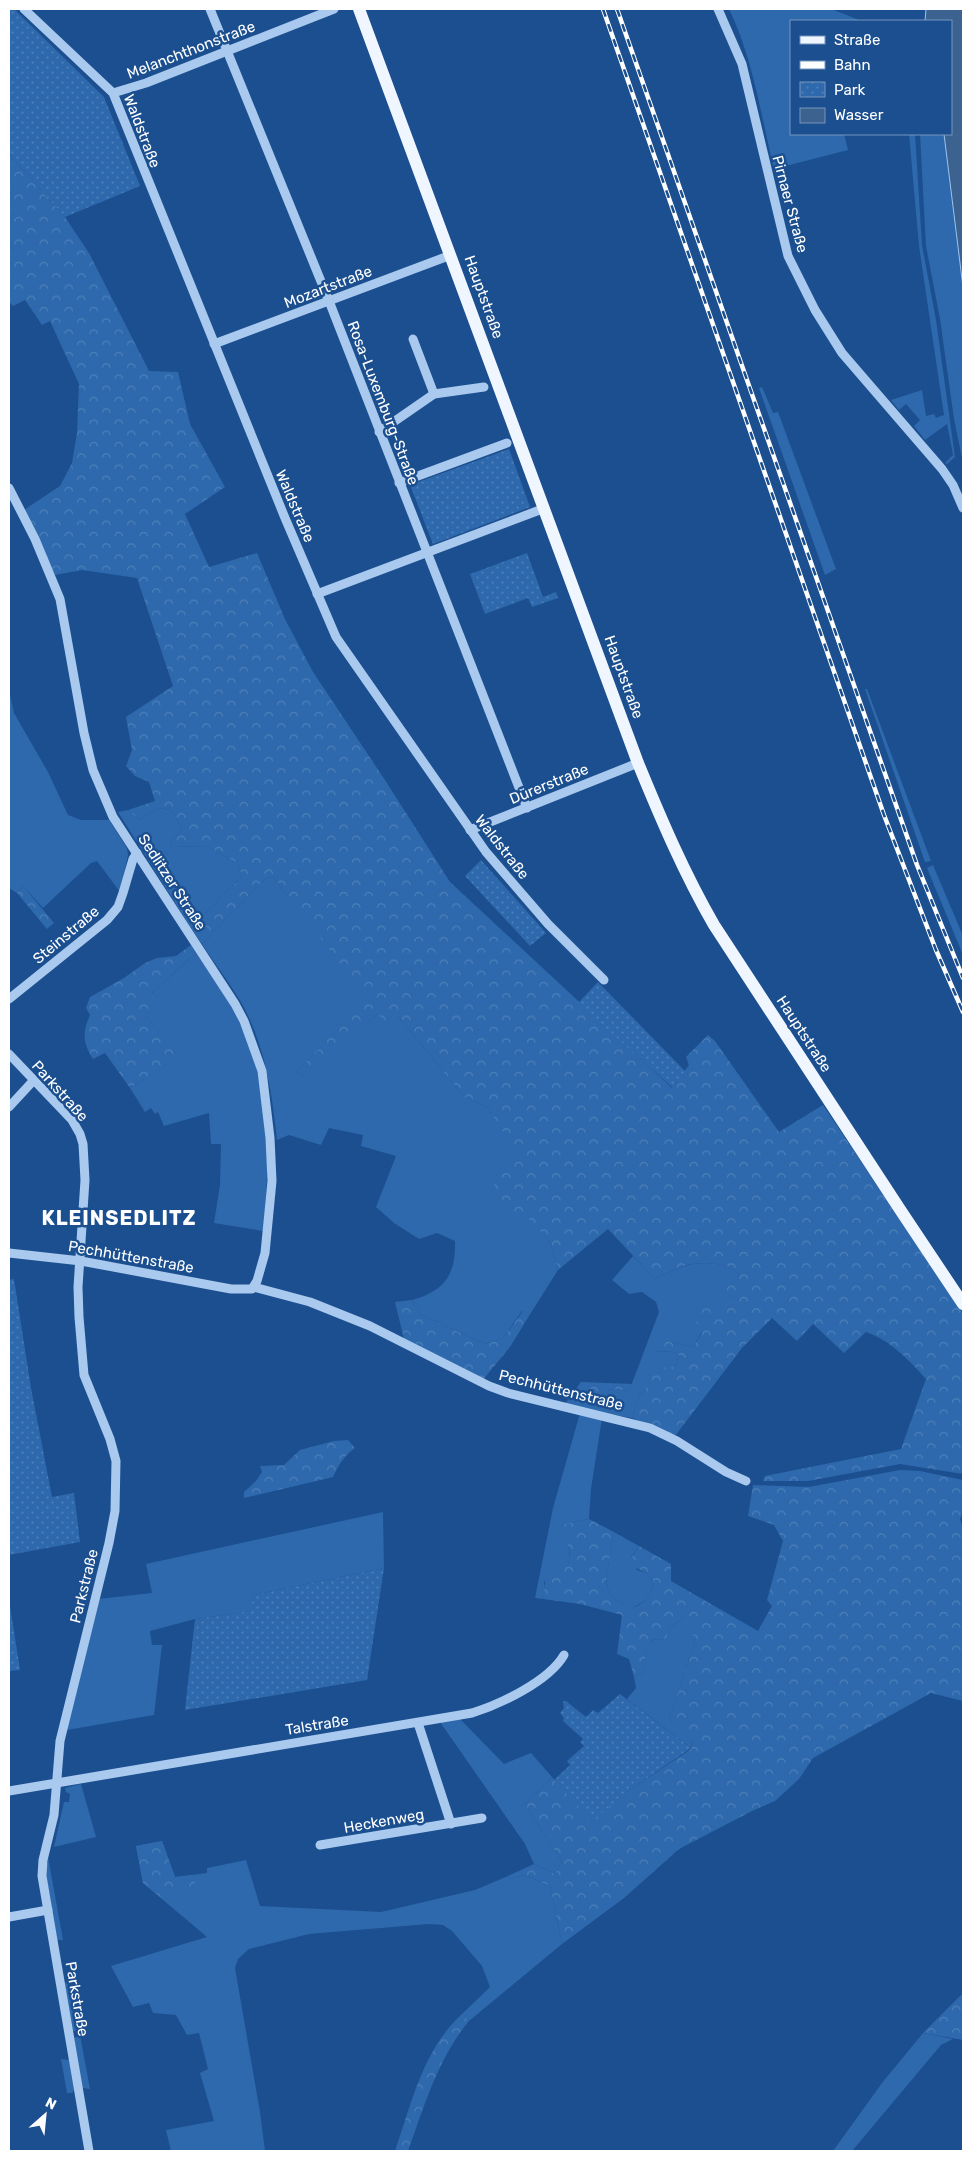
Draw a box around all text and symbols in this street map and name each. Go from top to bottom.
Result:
street label: Melanchthonstraße [124,17,258,83]
legend [790,20,952,135]
text: Straße [834,31,880,49]
text: Bahn [834,56,871,74]
text: Park [834,81,865,99]
street label: Waldstraße [120,92,164,170]
text: Wasser [834,106,884,124]
street label: Pirnaer Straße [768,153,812,255]
street label: Hauptstraße [461,253,507,341]
street label: Mozartstraße [282,262,374,312]
street label: Rosa-Luxemburg-Straße [343,319,423,487]
street label: Waldstraße [272,467,318,545]
street label: Hauptstraße [601,633,647,721]
street label: Dürerstraße [507,760,591,808]
street label: Waldstraße [471,811,533,883]
street label: Sedlitzer Straße [134,831,210,933]
street label: Steinstraße [29,902,103,968]
street label: Hauptstraße [773,992,835,1076]
street label: Parkstraße [28,1057,92,1125]
district label: KLEINSEDLITZ [41,1206,197,1230]
street label: Pechhüttenstraße [67,1237,195,1277]
street label: Pechhüttenstraße [497,1366,625,1414]
street label: Parkstraße [66,1547,102,1625]
street label: Talstraße [284,1711,350,1739]
street label: Heckenweg [342,1805,426,1837]
street label: Parkstraße [62,1960,92,2038]
north arrow [20,2090,70,2140]
text: N [42,2094,59,2114]

